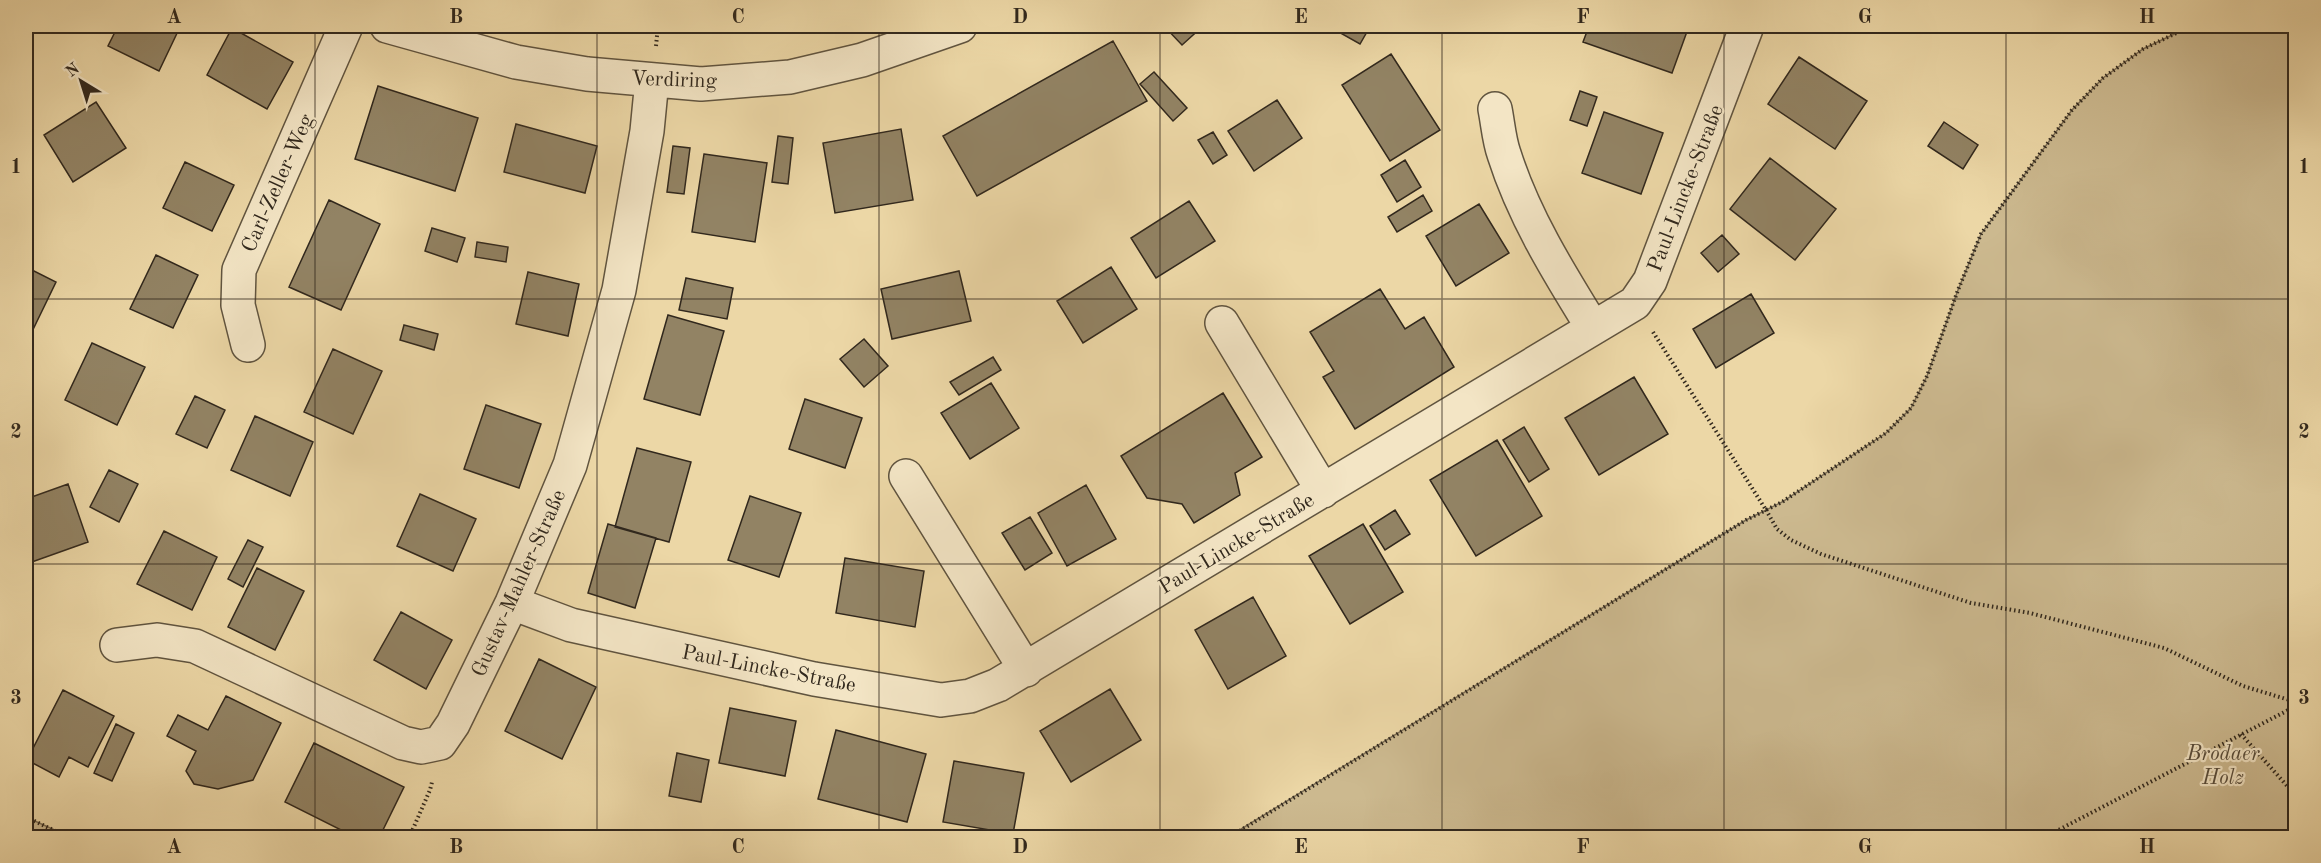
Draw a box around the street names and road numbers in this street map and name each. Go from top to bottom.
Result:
street label: Verdiring [631,69,718,93]
street label: Paul-Lincke-Straße [1645,102,1728,275]
street label: Carl-Zeller-Weg [239,111,318,256]
street label: Gustav-Mahler-Straße [469,487,570,680]
street label: Paul-Lincke-Straße [1155,490,1318,599]
street label: Paul-Lincke-Straße [680,642,858,697]

